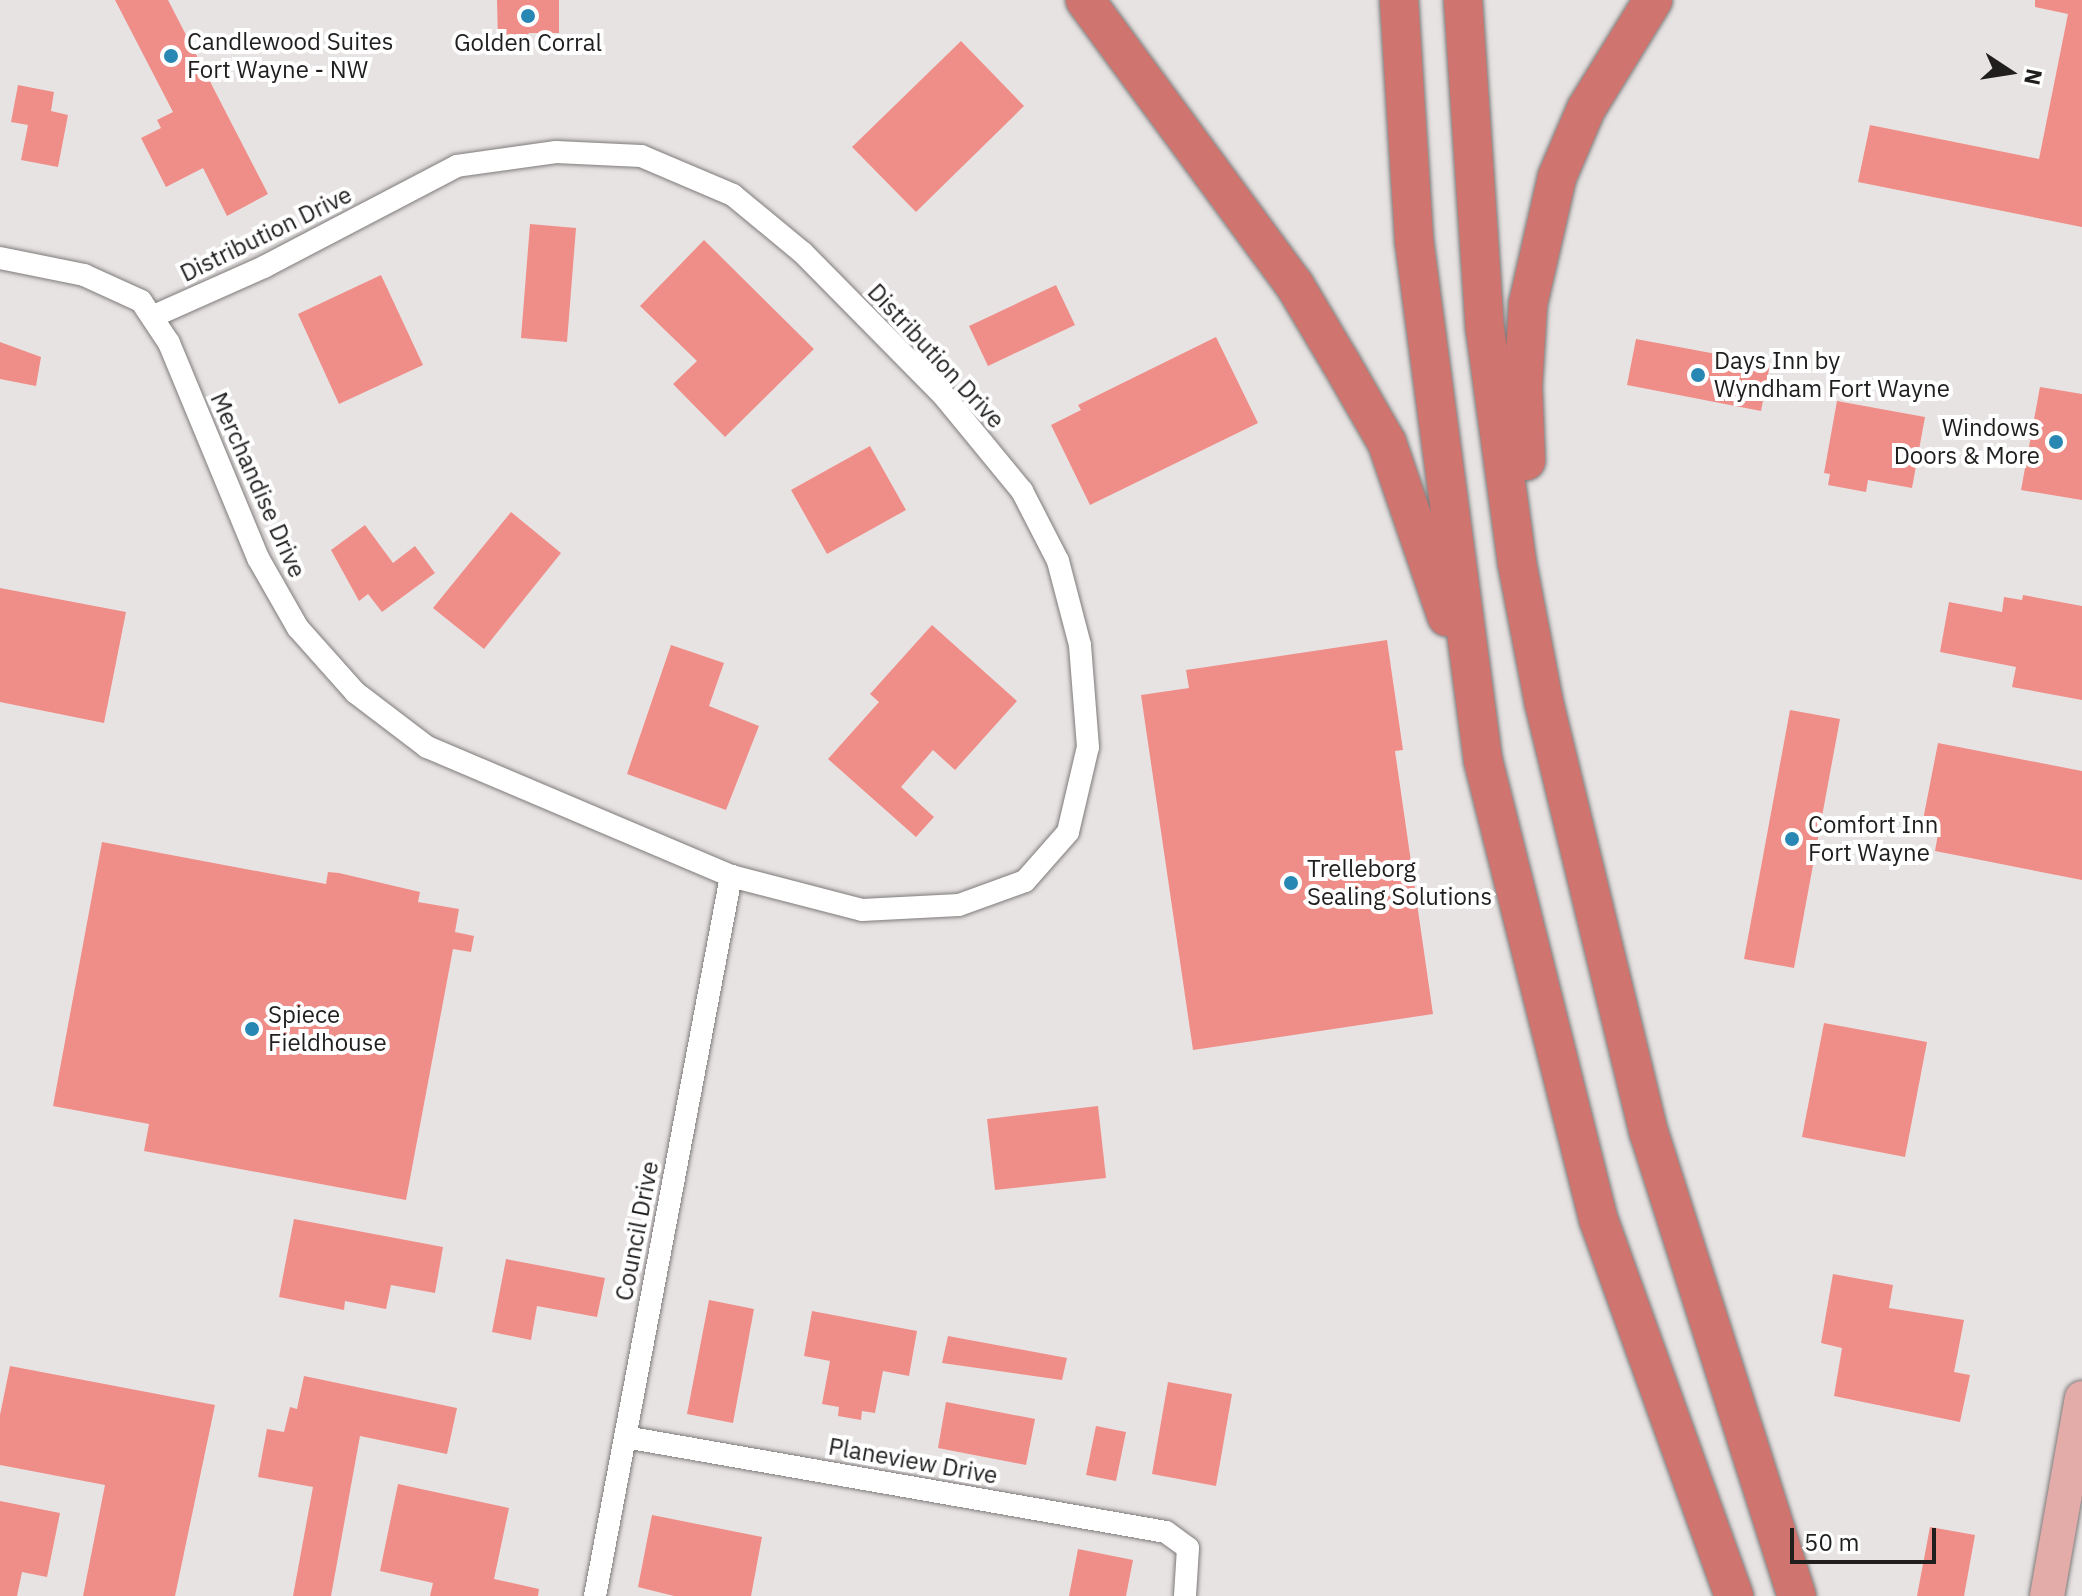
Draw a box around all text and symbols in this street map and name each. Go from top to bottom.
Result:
marker: Golden Corral [519,7,537,25]
place label: Candlewood Suites Fort Wayne - NW [187,28,393,84]
place label: Golden Corral [454,29,602,57]
north arrow [1970,32,2050,112]
marker: Candlewood Suites Fort Wayne - NW [162,47,180,65]
text: N [2018,66,2050,88]
street label: Distribution Drive [176,180,356,288]
street label: Distribution Drive [862,278,1010,434]
place label: Days Inn by Wyndham Fort Wayne [1714,347,1950,403]
marker: Days Inn by Wyndham Fort Wayne [1689,366,1707,384]
street label: Merchandise Drive [204,388,312,582]
place label: Windows Doors & More [1894,414,2040,470]
marker: Windows Doors & More [2047,433,2065,451]
place label: Comfort Inn Fort Wayne [1808,811,1938,867]
marker: Comfort Inn Fort Wayne [1783,830,1801,848]
place label: Trelleborg Sealing Solutions [1307,855,1492,911]
marker: Trelleborg Sealing Solutions [1282,874,1300,892]
place label: Spiece Fieldhouse [268,1001,387,1057]
marker: Spiece Fieldhouse [243,1020,261,1038]
street label: Council Drive [609,1159,665,1303]
street label: Planeview Drive [826,1432,1000,1490]
scale bar [1794,1512,1940,1562]
text: 50 m [1804,1526,1859,1558]

